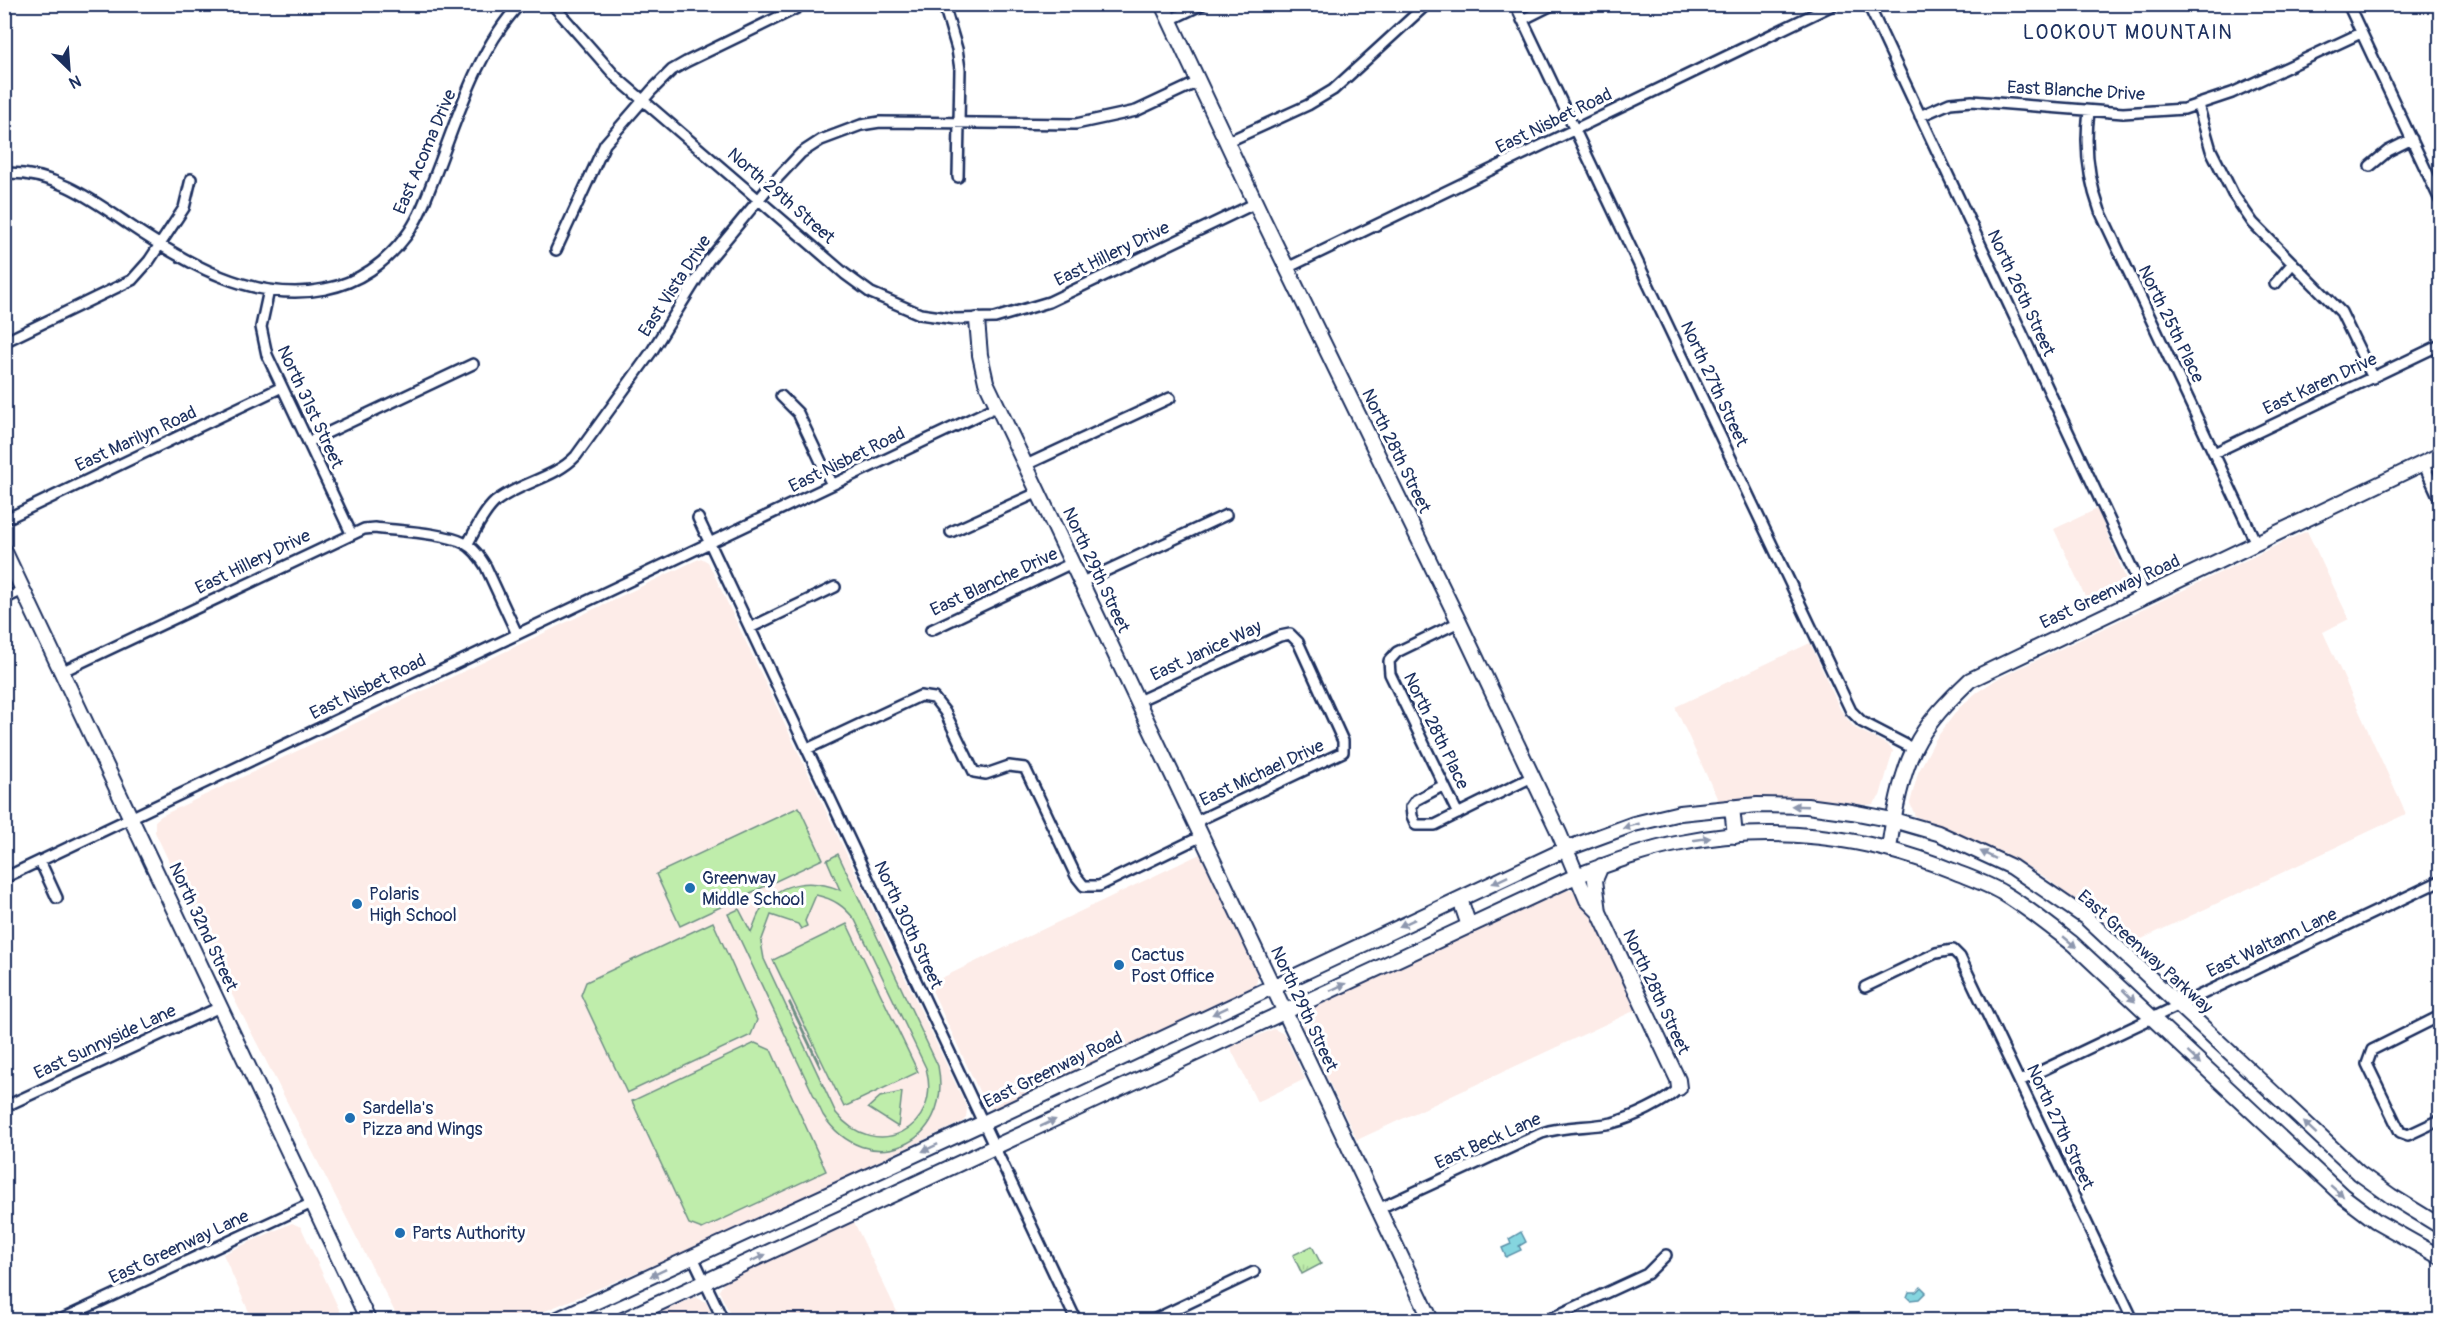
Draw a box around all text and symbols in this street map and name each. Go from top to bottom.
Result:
district label: LOOKOUT MOUNTAIN [2023,20,2233,45]
north arrow [39,39,99,99]
text: N [66,70,84,93]
street label: East Blanche Drive [2006,76,2146,106]
street label: East Nisbet Road [1492,83,1616,159]
street label: East Acoma Drive [388,86,462,218]
street label: North 29th Street [722,143,840,250]
street label: East Hillery Drive [1051,216,1174,292]
street label: North 26th Street [1982,226,2061,361]
street label: East Vista Drive [634,231,717,341]
street label: North 25th Place [2133,261,2209,387]
street label: North 27th Street [1675,318,1753,451]
street label: North 31st Street [271,342,349,473]
street label: East Karen Drive [2259,347,2381,420]
street label: North 28th Street [1356,385,1436,518]
street label: East Marilyn Road [72,401,200,477]
street label: East Nisbet Road [785,422,909,498]
street label: North 29th Street [1057,504,1135,637]
street label: East Hillery Drive [192,524,315,600]
street label: East Blanche Drive [926,542,1062,622]
street label: East Greenway Road [2036,549,2184,635]
street label: East Janice Way [1147,615,1266,687]
street label: East Nisbet Road [306,649,430,725]
street label: North 28th Place [1398,669,1474,793]
street label: East Michael Drive [1196,734,1328,812]
one-way arrow [1791,801,1810,810]
one-way arrow [1622,822,1640,831]
one-way arrow [1693,835,1712,844]
one-way arrow [1979,850,1996,860]
street label: North 30th Street [868,857,948,993]
street label: North 32nd Street [163,859,243,996]
place label: Greenway Middle School [702,867,805,911]
one-way arrow [1492,875,1509,884]
marker: Greenway Middle School [683,881,697,895]
place label: Polaris High School [369,883,457,927]
street label: East Greenway Parkway [2073,885,2218,1019]
marker: Polaris High School [350,897,364,911]
street label: East Waltann Lane [2203,903,2341,983]
one-way arrow [1399,919,1416,928]
street label: North 28th Street [1617,926,1695,1059]
one-way arrow [2062,936,2078,949]
street label: North 29th Street [1265,943,1343,1076]
place label: Cactus Post Office [1131,944,1214,988]
marker: Cactus Post Office [1112,958,1126,972]
one-way arrow [1330,982,1347,991]
one-way arrow [2122,989,2136,1003]
street label: East Sunnyside Lane [30,999,180,1085]
one-way arrow [1211,1006,1228,1015]
street label: East Greenway Road [980,1026,1126,1114]
one-way arrow [2187,1051,2202,1065]
street label: North 27th Street [2021,1061,2099,1194]
place label: Sardella's Pizza and Wings [362,1097,483,1141]
street label: East Beck Lane [1431,1107,1545,1175]
marker: Sardella's Pizza and Wings [343,1111,357,1125]
one-way arrow [1039,1119,1056,1128]
one-way arrow [2303,1122,2317,1136]
one-way arrow [921,1143,938,1152]
one-way arrow [2329,1184,2344,1197]
street label: East Greenway Lane [105,1204,253,1289]
place label: Parts Authority [412,1222,525,1245]
marker: Parts Authority [393,1226,407,1240]
one-way arrow [750,1253,767,1262]
one-way arrow [650,1268,667,1277]

